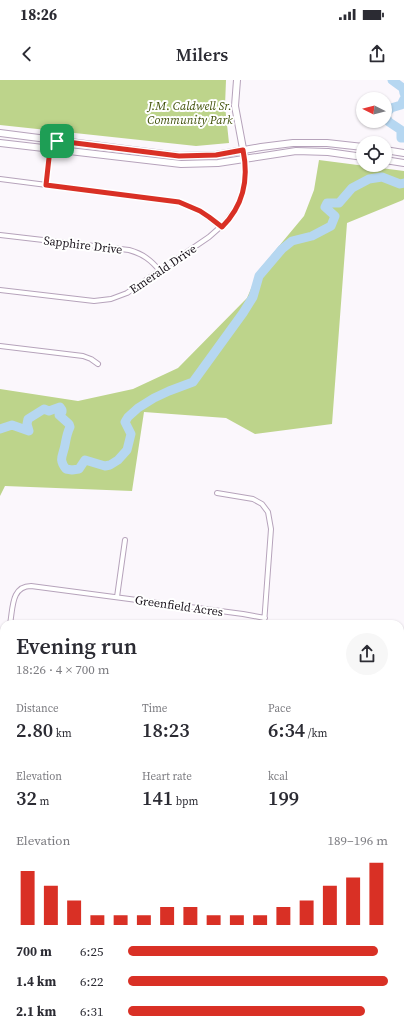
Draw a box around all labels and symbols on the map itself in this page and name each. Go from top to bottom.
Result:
north arrow [356,92,392,128]
park label: J.M. Caldwell Sr. Community Park [146,98,233,128]
pin [40,124,74,158]
street label: Sapphire Drive [43,232,123,258]
street label: Emerald Drive [126,241,200,297]
street label: Greenfield Acres [134,592,224,620]

